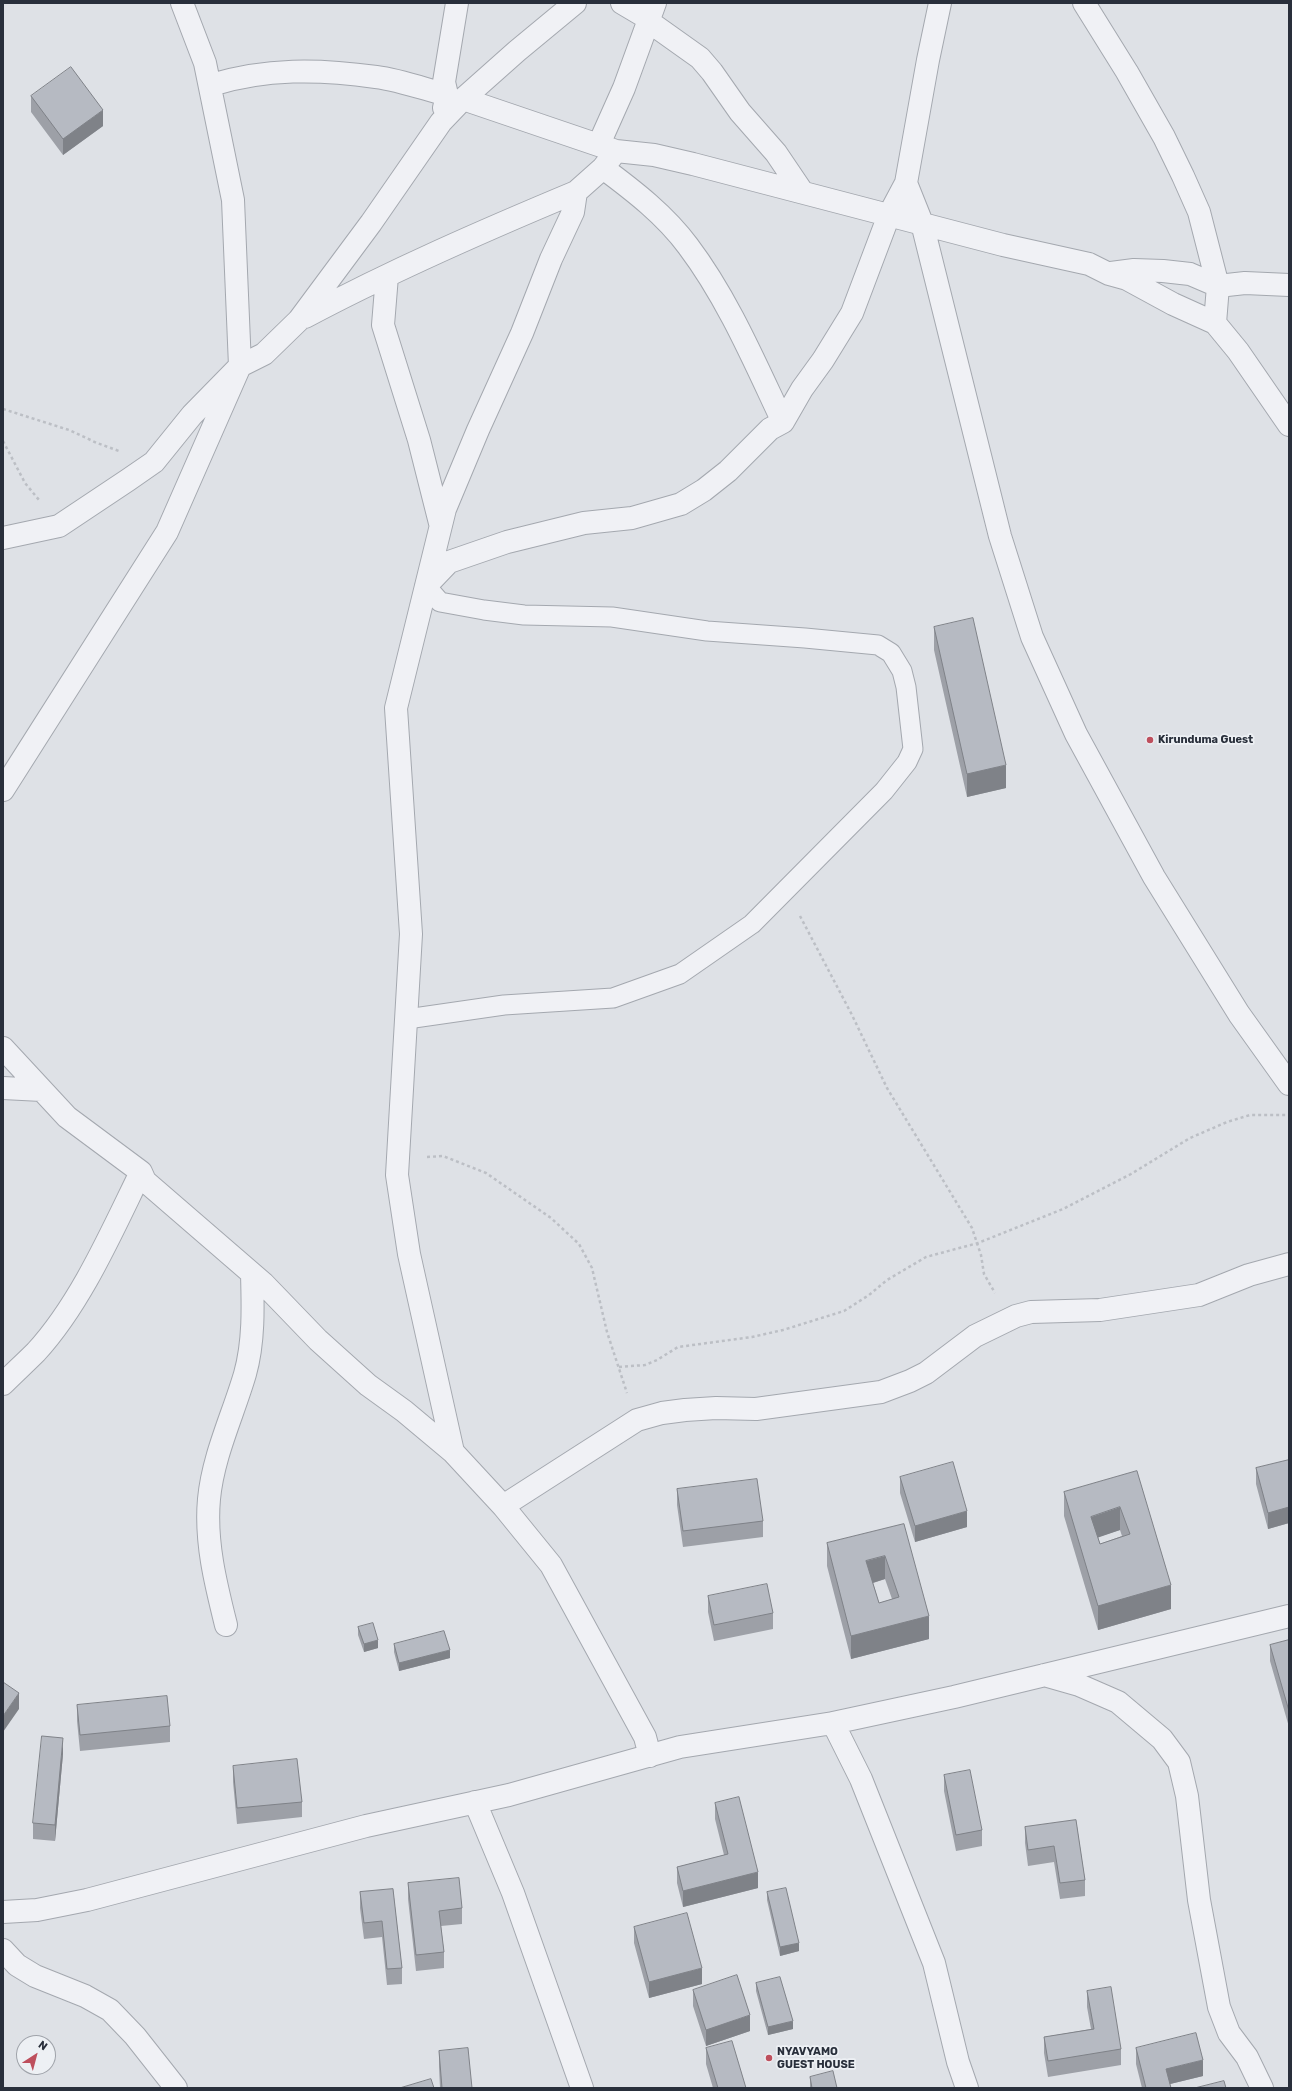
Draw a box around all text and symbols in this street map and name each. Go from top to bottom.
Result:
place label: Kirunduma Guest [1158,733,1253,747]
marker: Kirunduma Guest [1145,735,1155,745]
north arrow [16,2035,56,2075]
text: N [36,2038,50,2053]
place label: NYAVYAMO GUEST HOUSE [777,2045,855,2071]
marker: NYAVYAMO GUEST HOUSE [764,2053,774,2063]

